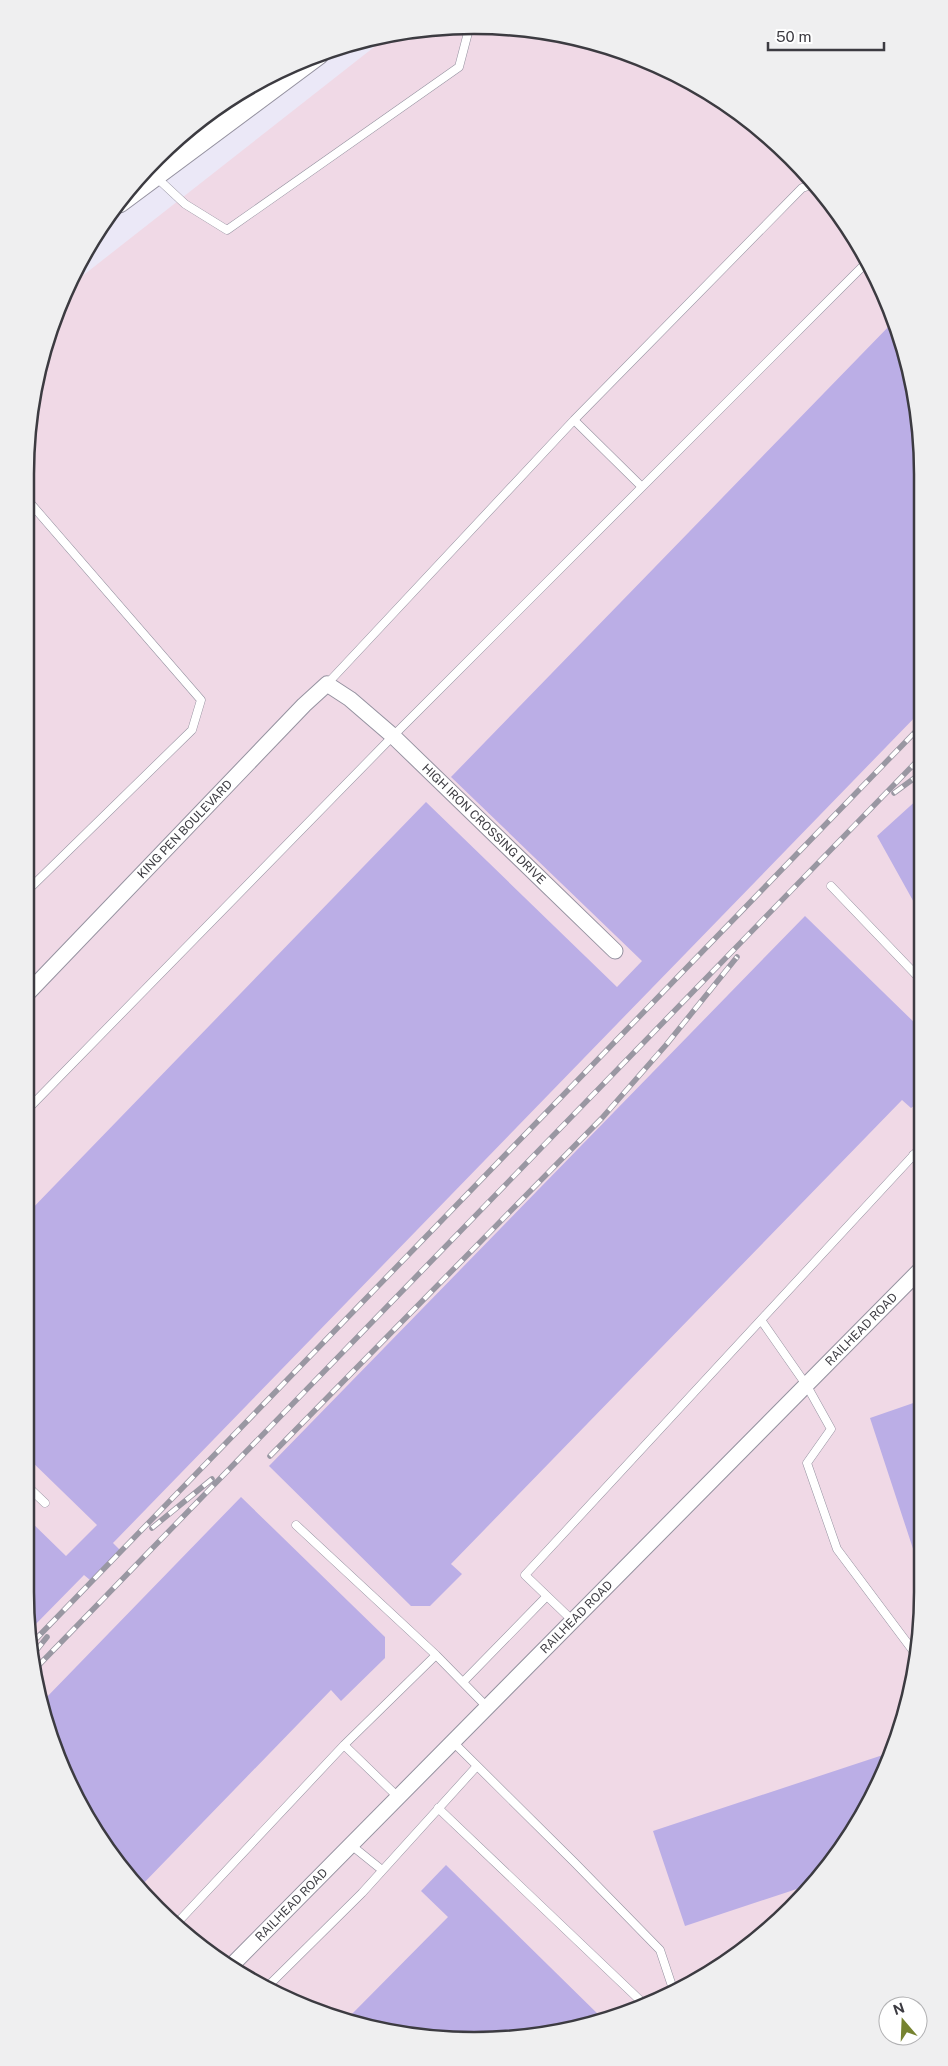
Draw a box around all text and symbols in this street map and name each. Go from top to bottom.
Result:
scale bar [768,20,884,52]
text: 50 m [776,28,811,45]
street label: HIGH IRON CROSSING DRIVE [419,761,549,887]
street label: KING PEN BOULEVARD [135,777,235,881]
street label: RAILHEAD ROAD [822,1290,900,1369]
street label: RAILHEAD ROAD [537,1578,615,1656]
street label: RAILHEAD ROAD [253,1866,330,1944]
north arrow [878,1996,928,2046]
text: N [891,1999,907,2018]

